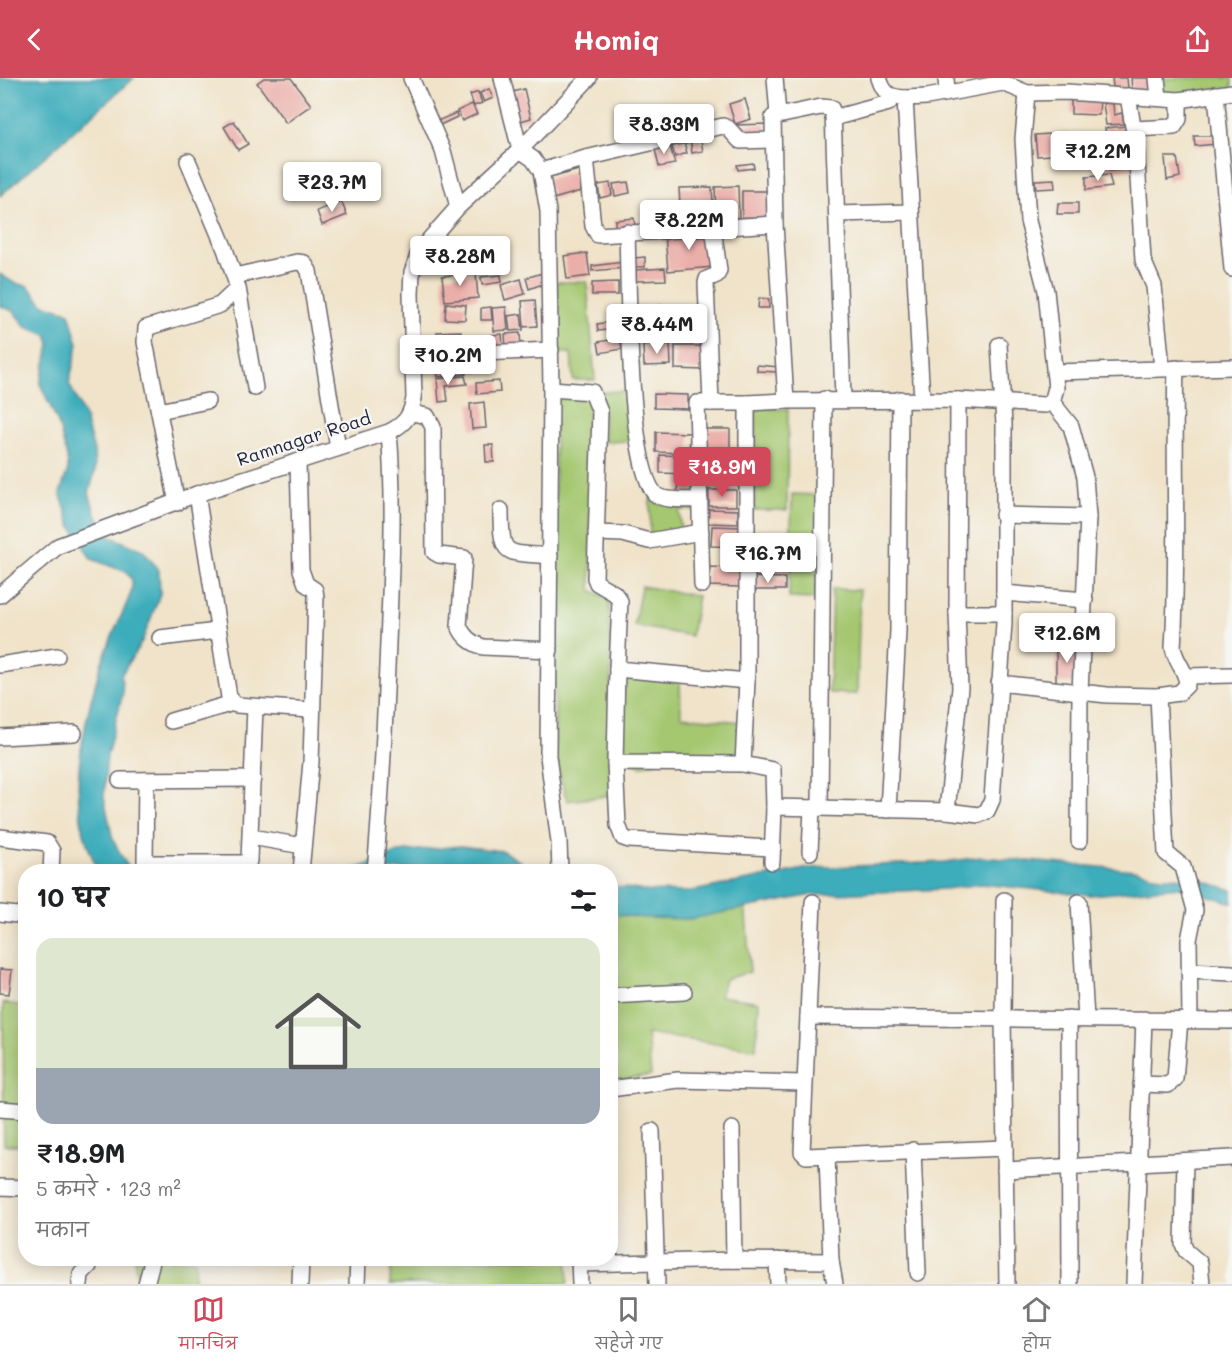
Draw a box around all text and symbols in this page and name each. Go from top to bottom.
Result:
text: Homiq [573,22,659,57]
icon: back [18,23,51,56]
icon: share [1181,23,1214,56]
pin: ₹8.33M [615,104,713,155]
text: ₹8.33M [628,110,700,136]
pin: ₹12.2M [1049,131,1147,182]
text: ₹12.2M [1065,137,1131,163]
pin: ₹23.7M [283,162,381,213]
text: ₹23.7M [297,168,367,194]
pin: ₹8.22M [640,200,738,251]
text: ₹8.22M [654,206,724,232]
pin: ₹8.28M [411,236,509,287]
text: ₹8.28M [424,242,496,268]
pin: ₹8.44M [608,304,706,355]
text: ₹8.44M [620,310,694,336]
pin: ₹10.2M [399,335,497,386]
text: ₹10.2M [414,341,482,367]
street label: Ramnagar Road [234,405,374,471]
pin: ₹18.9M [673,447,771,498]
text: ₹18.9M [688,453,756,479]
pin: ₹16.7M [719,533,817,584]
text: ₹16.7M [734,539,802,565]
pin: ₹12.6M [1018,613,1116,664]
text: ₹12.6M [1033,619,1101,645]
text: 10 घर [36,880,108,914]
icon: filters [567,884,600,917]
icon: home [264,977,372,1085]
text: ₹18.9M [36,1136,126,1170]
text: 5 कमरे · 123 m² [36,1175,181,1201]
text: मकान [36,1216,89,1242]
tab: मानचित्र [179,1293,238,1361]
tab: सहेजे गए [595,1293,663,1361]
tab: होम [1020,1293,1053,1361]

